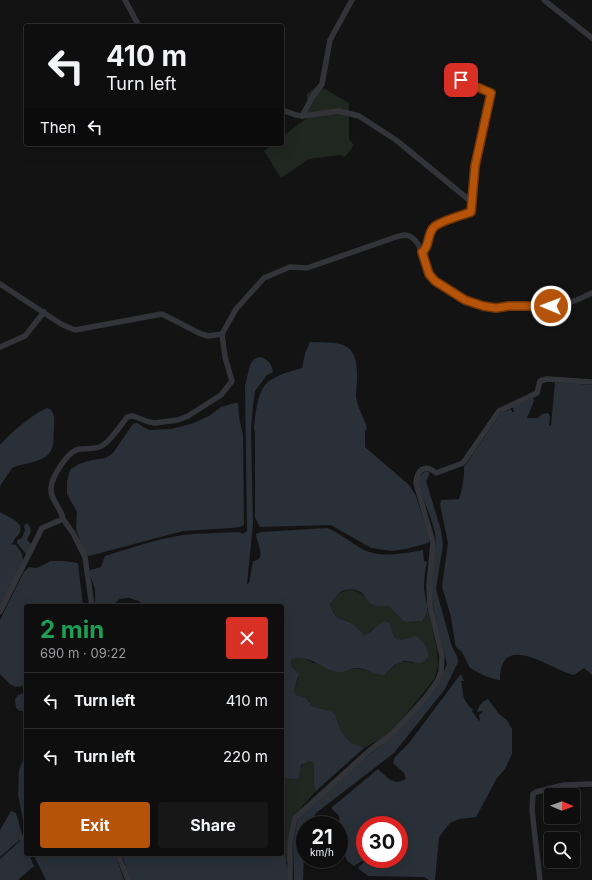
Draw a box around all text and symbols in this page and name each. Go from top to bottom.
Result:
text: 410 m [106,39,187,73]
icon: left [40,40,92,92]
pin [444,63,478,97]
icon: arrive [450,69,472,91]
text: Turn left [106,73,176,94]
icon: left [84,116,106,138]
text: Then [40,118,76,137]
position arrow [530,285,572,327]
text: 2 min [40,615,104,644]
button: close [226,617,268,659]
text: 690 m · 09:22 [40,645,126,661]
icon: left [40,690,62,712]
text: Turn left [74,691,135,710]
text: 410 m [226,691,268,710]
icon: left [40,746,62,768]
text: Turn left [74,747,135,766]
text: 220 m [223,747,268,766]
north arrow [544,788,580,824]
map controls [544,788,580,868]
button: Exit [40,802,150,848]
button: Share [158,802,268,848]
speed limit sign: 30 [356,816,408,868]
text: 21 [311,825,333,849]
button: search [544,832,580,868]
text: km/h [310,846,334,858]

